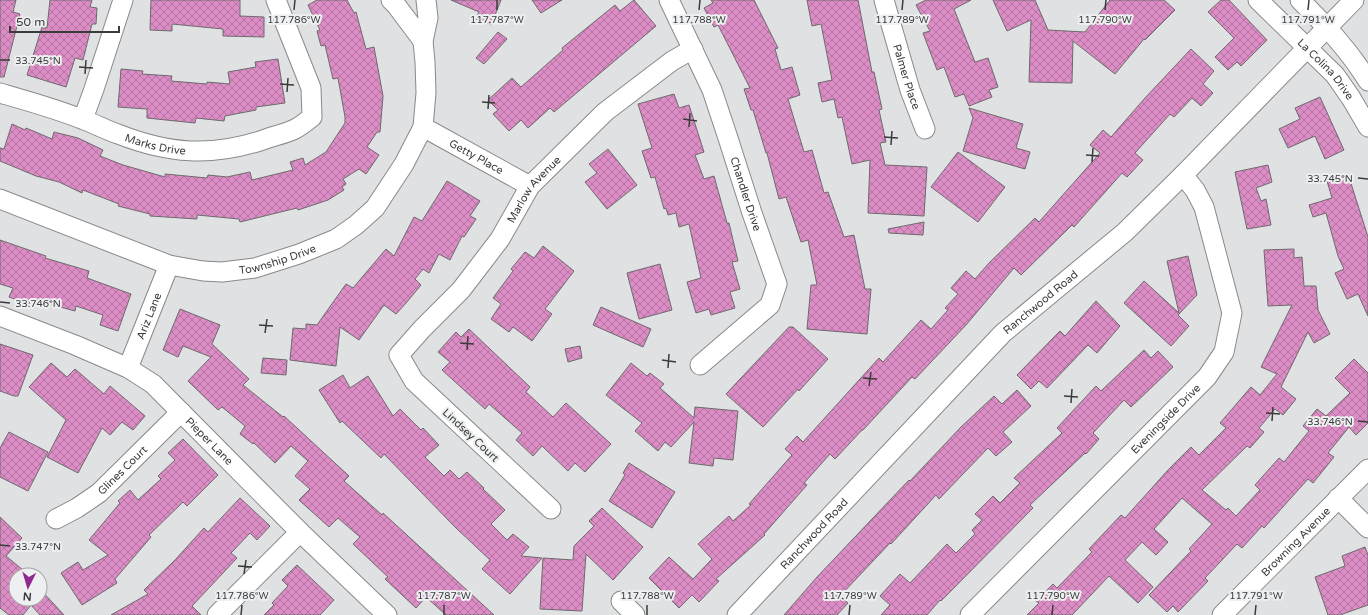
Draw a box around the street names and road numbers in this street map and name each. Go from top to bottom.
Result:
street label: La Colina Drive [1295,36,1356,102]
street label: Palmer Place [890,43,923,111]
street label: Marks Drive [123,131,186,158]
street label: Getty Place [447,137,506,177]
street label: Marlow Avenue [504,153,564,225]
street label: Chandler Drive [727,155,764,233]
street label: Township Drive [238,242,318,277]
street label: Ranchwood Road [1001,268,1080,337]
street label: Ariz Lane [134,291,164,341]
street label: Eveningside Drive [1128,381,1203,457]
street label: Lindsey Court [440,406,502,465]
street label: Pieper Lane [183,415,236,468]
street label: Glines Court [95,443,150,498]
street label: Ranchwood Road [778,496,851,572]
street label: Browning Avenue [1259,505,1333,579]

